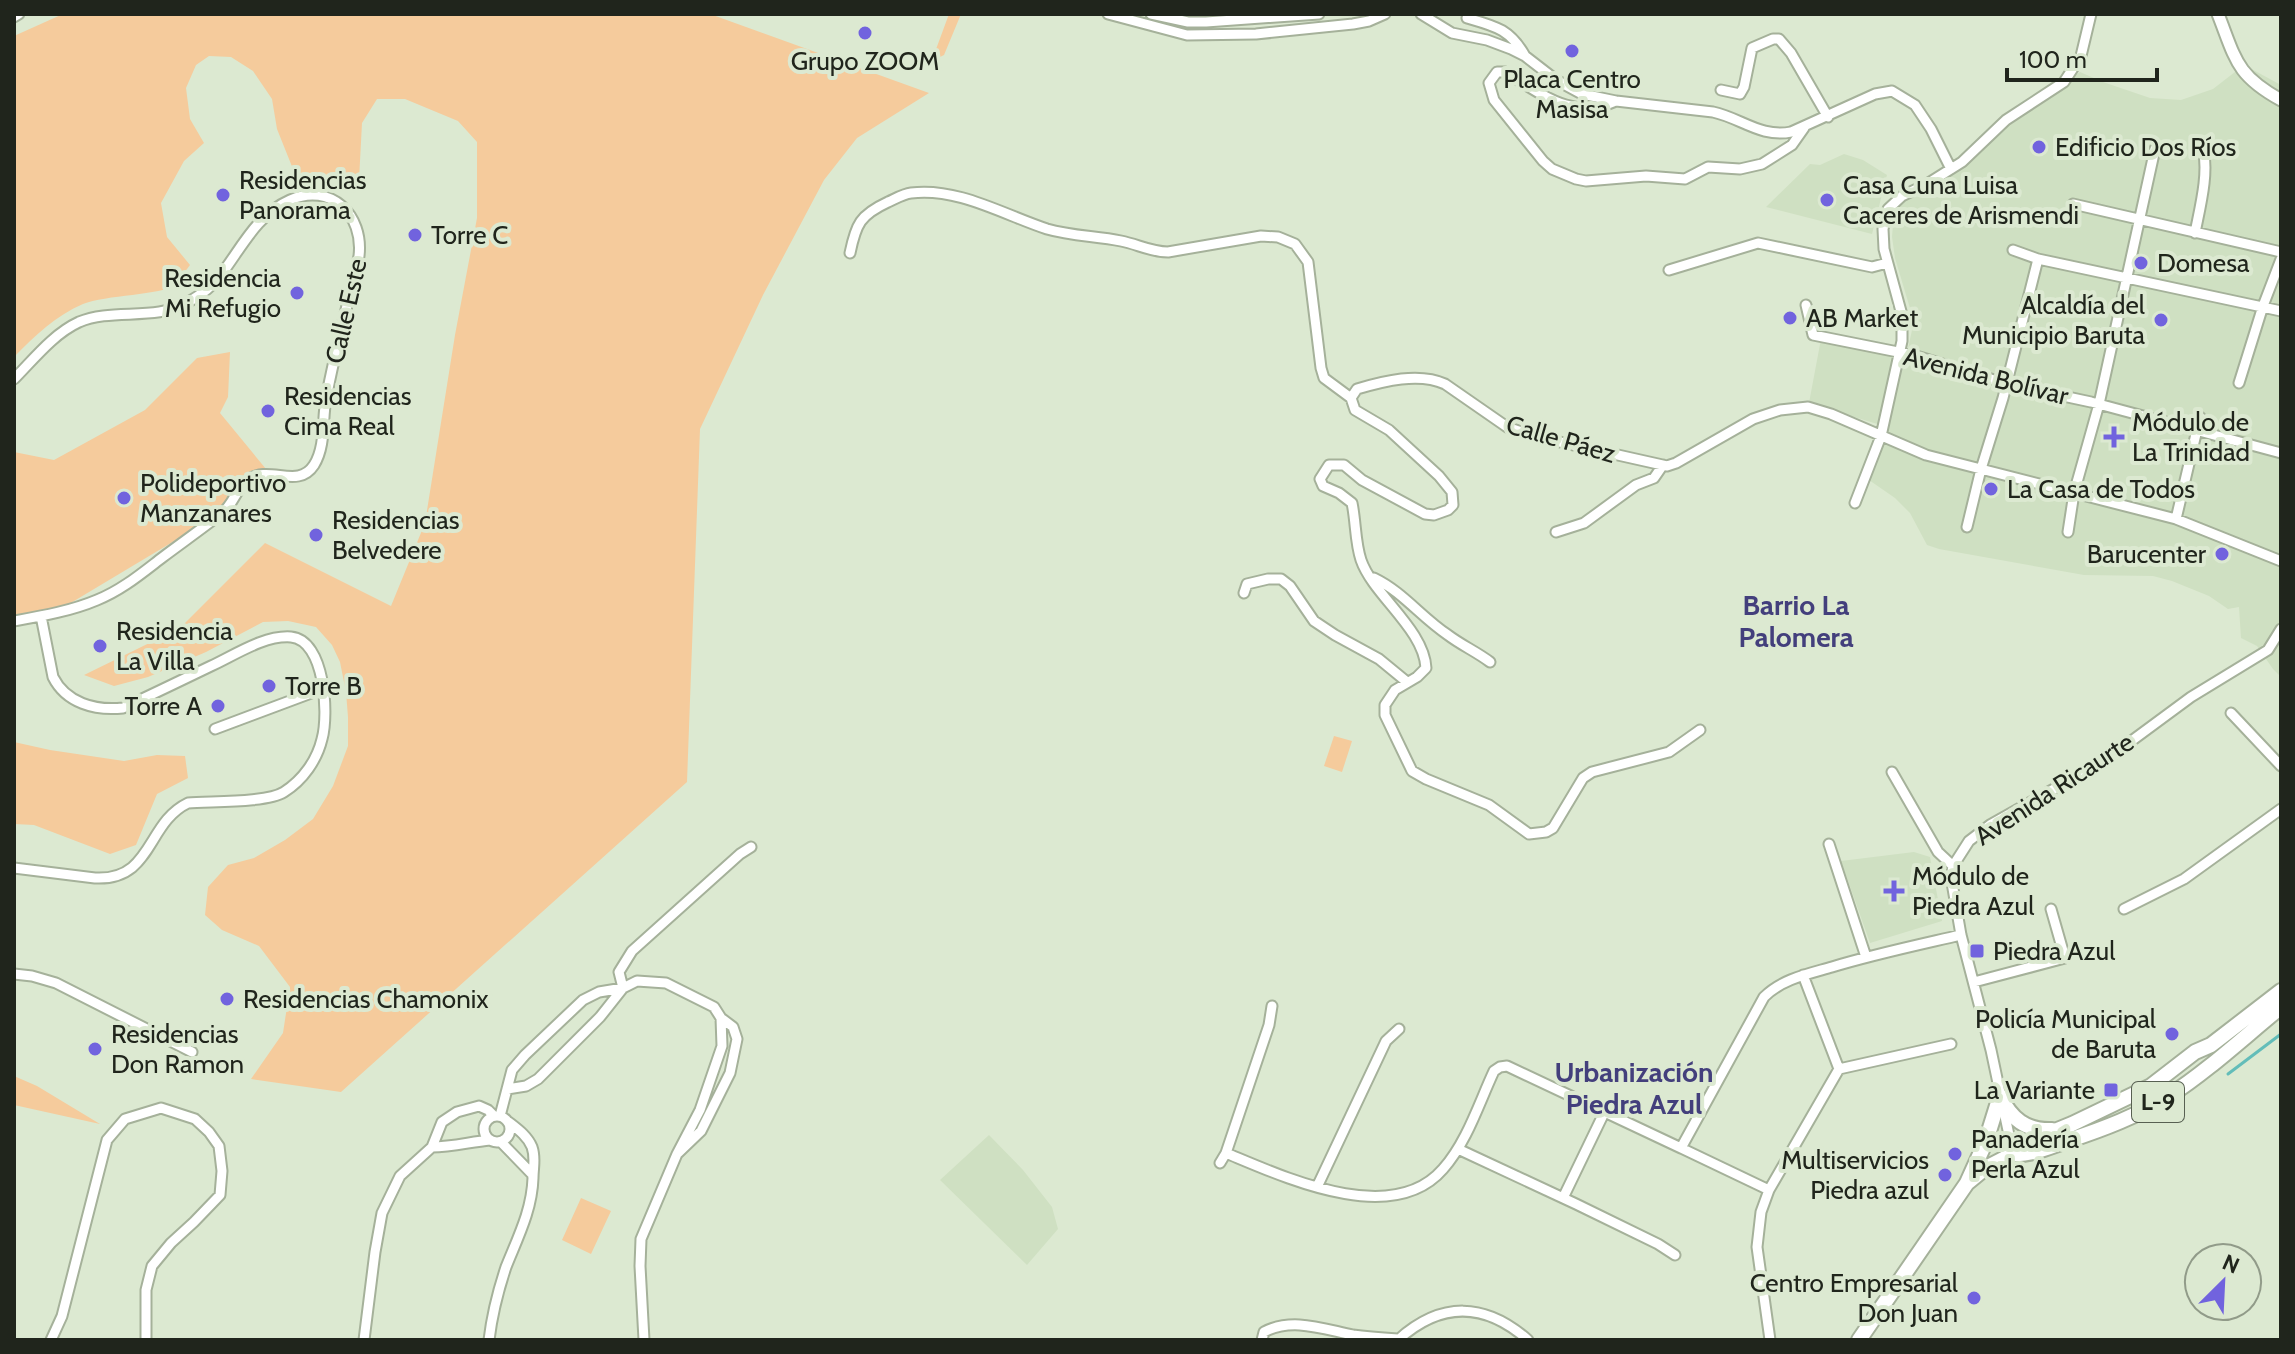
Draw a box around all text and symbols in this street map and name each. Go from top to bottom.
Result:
marker: Grupo ZOOM [856,24,874,42]
scale bar [2007,32,2157,82]
marker: Placa Centro Masisa [1563,42,1581,60]
place label: Grupo ZOOM [791,45,939,77]
text: 100 m [2019,45,2087,74]
place label: Placa Centro Masisa [1503,63,1641,125]
place label: Edificio Dos Ríos [2055,131,2236,163]
marker: Edificio Dos Ríos [2030,138,2048,156]
place label: Residencias Panorama [239,164,367,226]
place label: Casa Cuna Luisa Caceres de Arismendi [1843,169,2079,231]
marker: Residencias Panorama [214,186,232,204]
marker: Casa Cuna Luisa Caceres de Arismendi [1818,191,1836,209]
place label: Torre C [431,219,508,251]
marker: Torre C [406,226,424,244]
place label: Domesa [2157,247,2250,279]
marker: Domesa [2132,254,2150,272]
street label: Calle Este [318,255,374,367]
place label: Residencia Mi Refugio [164,262,282,324]
marker: Residencia Mi Refugio [288,284,306,302]
place label: Alcaldía del Municipio Baruta [1962,289,2146,351]
place label: AB Market [1806,302,1918,334]
marker: AB Market [1781,309,1799,327]
marker: Alcaldía del Municipio Baruta [2152,311,2170,329]
street label: Avenida Bolívar [1900,340,2072,412]
place label: Residencias Cima Real [284,380,412,442]
marker: Residencias Cima Real [259,402,277,420]
place label: Módulo de La Trinidad [2132,406,2250,468]
street label: Calle Páez [1503,408,1619,470]
marker: Módulo de La Trinidad [2103,426,2125,448]
place label: Polideportivo Manzanares [140,467,286,529]
place label: La Casa de Todos [2007,473,2195,505]
marker: La Casa de Todos [1982,480,2000,498]
marker: Polideportivo Manzanares [115,489,133,507]
place label: Residencias Belvedere [332,504,460,566]
marker: Residencias Belvedere [307,526,325,544]
place label: Barucenter [2087,538,2207,570]
marker: Barucenter [2213,545,2231,563]
district label: Barrio La Palomera [1738,588,1854,654]
place label: Residencia La Villa [116,615,233,677]
marker: Residencia La Villa [91,637,109,655]
place label: Torre B [285,670,362,702]
marker: Torre B [260,677,278,695]
place label: Torre A [125,690,202,722]
marker: Torre A [209,697,227,715]
street label: Avenida Ricaurte [1969,726,2139,852]
place label: Módulo de Piedra Azul [1912,860,2034,922]
marker: Módulo de Piedra Azul [1883,880,1905,902]
place label: Piedra Azul [1993,935,2115,967]
marker: Piedra Azul [1968,942,1986,960]
place label: Residencias Chamonix [243,983,489,1015]
marker: Residencias Chamonix [218,990,236,1008]
place label: Policía Municipal de Baruta [1975,1003,2157,1065]
place label: Residencias Don Ramon [111,1018,244,1080]
marker: Policía Municipal de Baruta [2163,1025,2181,1043]
marker: Residencias Don Ramon [86,1040,104,1058]
district label: Urbanización Piedra Azul [1554,1055,1714,1121]
place label: La Variante [1974,1074,2095,1106]
marker: La Variante [2102,1081,2120,1099]
road number: L-9 [2132,1082,2184,1122]
place label: Panadería Perla Azul [1971,1123,2080,1185]
place label: Multiservicios Piedra azul [1781,1144,1929,1206]
marker: Panadería Perla Azul [1946,1145,1964,1163]
marker: Multiservicios Piedra azul [1936,1166,1954,1184]
north arrow [2183,1242,2263,1322]
text: N [2218,1249,2244,1280]
place label: Centro Empresarial Don Juan [1750,1267,1958,1329]
marker: Centro Empresarial Don Juan [1965,1289,1983,1307]

